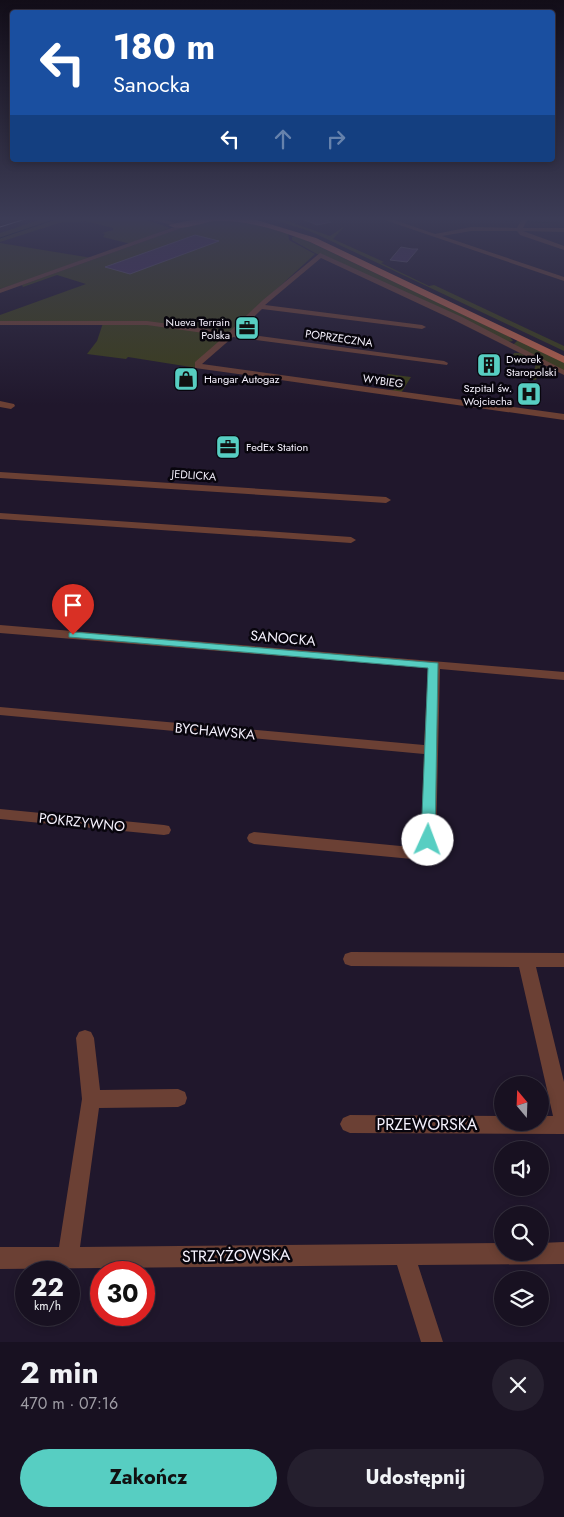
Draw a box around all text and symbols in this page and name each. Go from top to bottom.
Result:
text: 180 m [113,22,215,72]
icon: left [30,30,95,95]
text: Sanocka [113,68,190,100]
icon: left [216,125,244,153]
icon: ahead [269,125,297,153]
icon: right [322,125,350,153]
place label: Nueva Terrain Polska [166,314,230,343]
office icon: Nueva Terrain Polska [234,315,260,341]
street label: POPRZECZNA [304,325,375,351]
place label: Dworek Staropolski [506,351,557,380]
building icon: Dworek Staropolski [476,352,502,378]
shop icon: Hangar Autogaz [173,366,199,392]
street label: WYBIEG [362,370,405,392]
place label: Hangar Autogaz [204,371,280,387]
place label: Szpital św. Wojciecha [463,380,512,409]
hospital icon: Szpital św. Wojciecha [516,381,542,407]
office icon: FedEx Station [215,434,241,460]
place label: FedEx Station [246,439,308,455]
street label: JEDLICKA [169,465,218,485]
pin [52,584,94,635]
icon: arrive [59,591,87,619]
street label: SANOCKA [249,625,317,651]
street label: BYCHAWSKA [174,718,257,745]
street label: POKRZYWNO [38,808,126,836]
position arrow [401,813,453,865]
north arrow [494,1076,549,1131]
map controls [494,1076,549,1326]
street label: PRZEWORSKA [377,1113,478,1136]
button: sound [494,1141,549,1196]
button: search [494,1206,549,1261]
street label: STRZYŻOWSKA [182,1243,291,1268]
speed limit sign: 30 [90,1261,155,1326]
text: 22 [31,1269,64,1305]
button: layers [494,1271,549,1326]
text: km/h [34,1297,61,1315]
text: 2 min [20,1351,99,1394]
button: close [492,1359,544,1411]
text: 470 m · 07:16 [20,1392,118,1415]
button: Zakończ [20,1449,277,1507]
button: Udostępnij [287,1449,544,1507]

